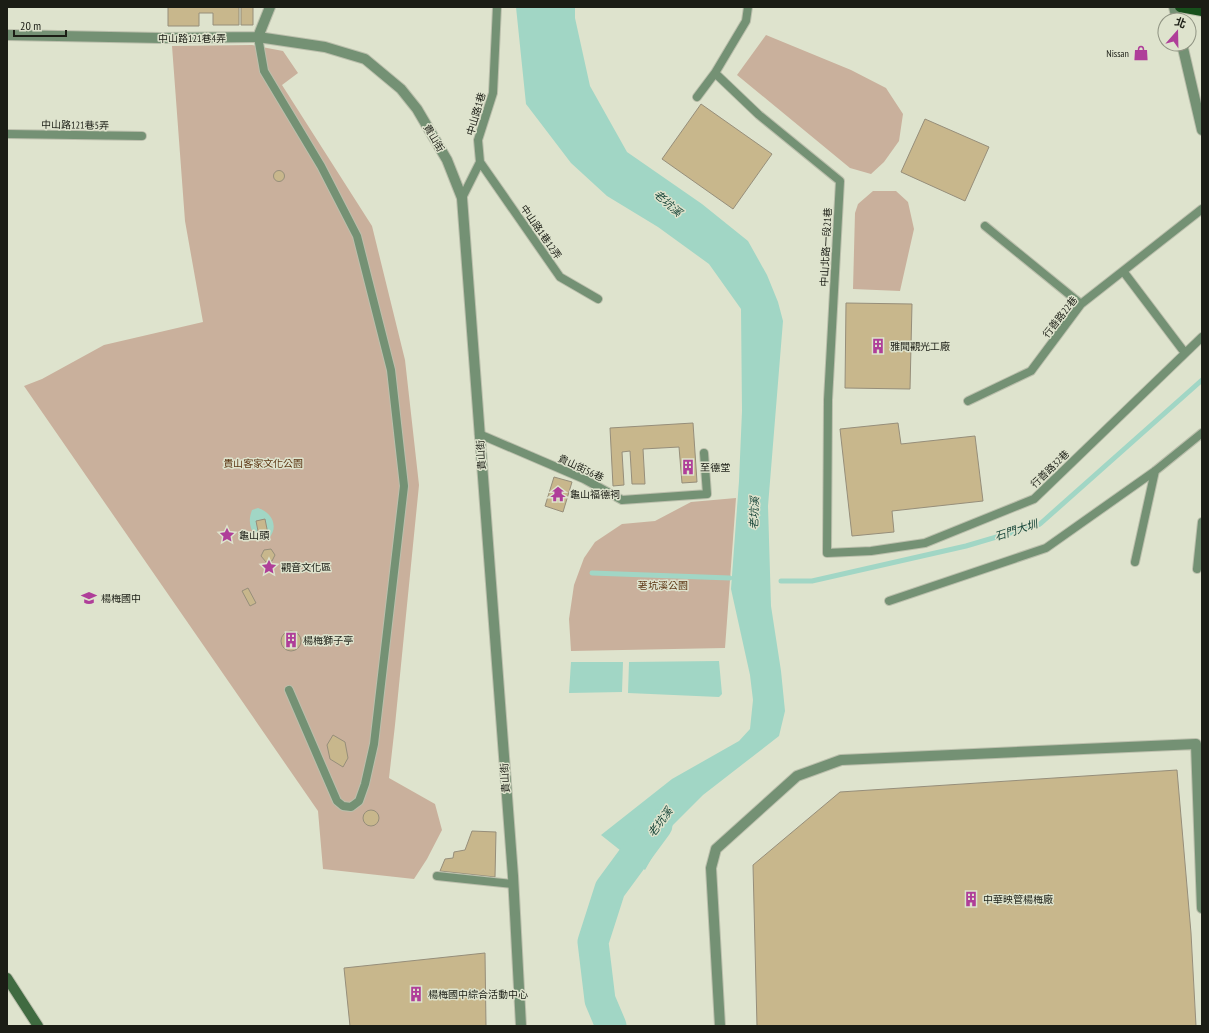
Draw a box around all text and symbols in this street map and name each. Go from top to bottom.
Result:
scale bar [14,12,66,38]
north arrow [1157,12,1197,52]
text: 北 [1173,14,1188,31]
text: 20 m [20,18,41,33]
street label: 中山路121巷4弄 [158,32,226,45]
shop icon: Nissan [1132,44,1150,62]
place label: Nissan [1106,47,1129,60]
street label: 中山路1巷 [464,91,488,137]
street label: 中山路121巷5弄 [41,118,109,132]
street label: 貴山街 [421,122,447,154]
water label: 老坑溪 [651,187,687,220]
street label: 中山路1巷12弄 [517,202,565,262]
street label: 中山北路一段21巷 [817,207,835,287]
street label: 行善路22巷 [1040,294,1080,340]
building icon: 雅聞觀光工廠 [869,337,887,355]
place label: 雅聞觀光工廠 [890,340,950,353]
street label: 貴山街 [473,440,489,470]
street label: 行善路32巷 [1028,447,1072,491]
street label: 貴山街56巷 [556,452,606,484]
park label: 貴山客家文化公園 [223,457,303,470]
building icon: 至德堂 [679,458,697,476]
place label: 至德堂 [700,461,730,474]
temple icon: 龜山福德祠 [549,485,567,503]
place label: 龜山福德祠 [570,488,620,501]
water label: 老坑溪 [746,494,762,530]
water label: 石門大圳 [993,516,1041,543]
place icon: 龜山頭 [218,526,236,544]
place label: 龜山頭 [239,529,270,542]
place icon: 觀音文化區 [260,558,278,576]
place label: 觀音文化區 [281,561,331,574]
park label: 荖坑溪公園 [638,579,688,592]
school or university icon: 楊梅國中 [80,589,98,607]
place label: 楊梅國中 [101,592,141,605]
building icon: 楊梅獅子亭 [282,631,300,649]
place label: 楊梅獅子亭 [303,634,353,647]
street label: 貴山街 [497,763,513,793]
water label: 老坑溪 [645,803,677,839]
building icon: 中華映管楊梅廠 [962,890,980,908]
place label: 中華映管楊梅廠 [983,893,1053,906]
building icon: 楊梅國中綜合活動中心 [407,985,425,1003]
place label: 楊梅國中綜合活動中心 [428,988,528,1001]

